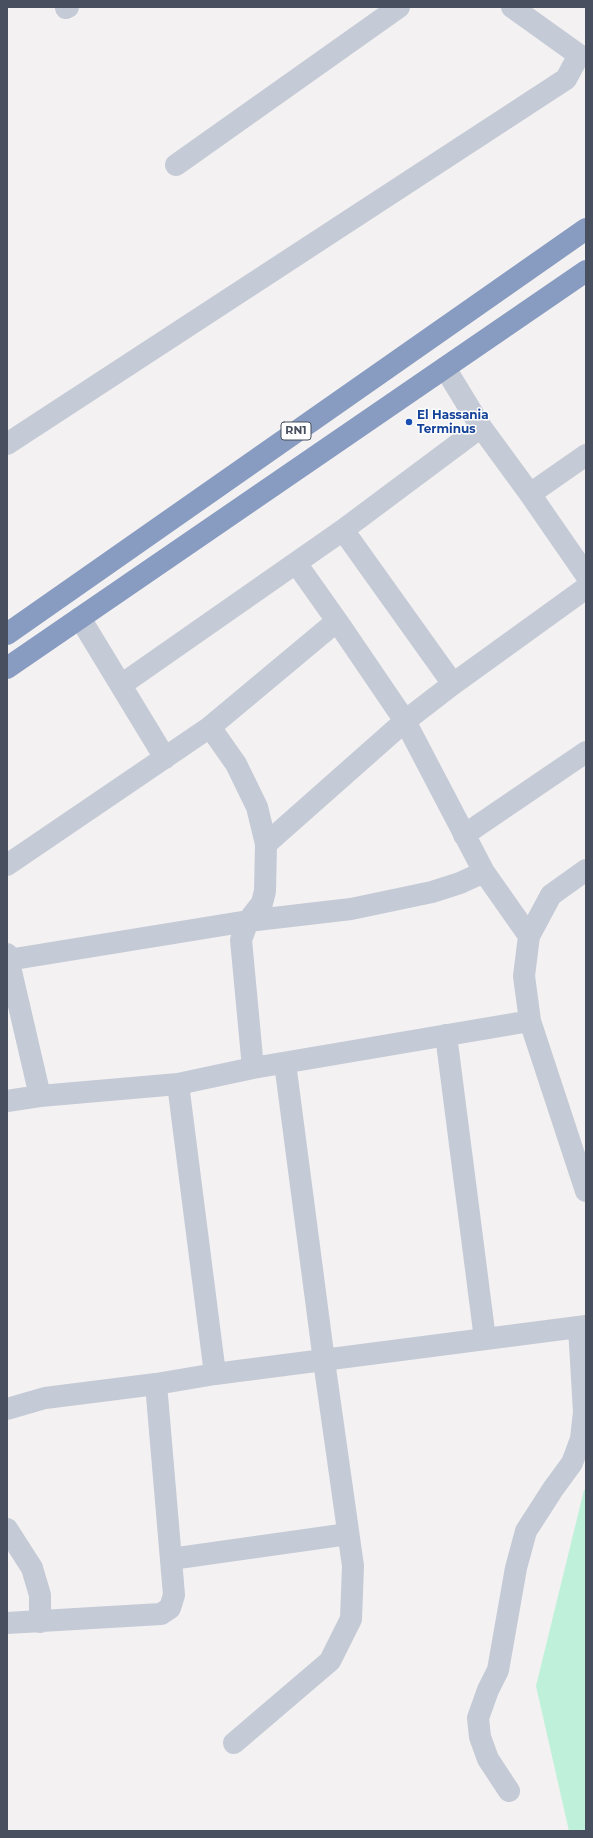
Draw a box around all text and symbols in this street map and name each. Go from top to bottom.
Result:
place label: El Hassania Terminus [417,408,489,436]
marker: El Hassania Terminus [404,417,414,427]
road number: RN1 [281,422,311,440]

